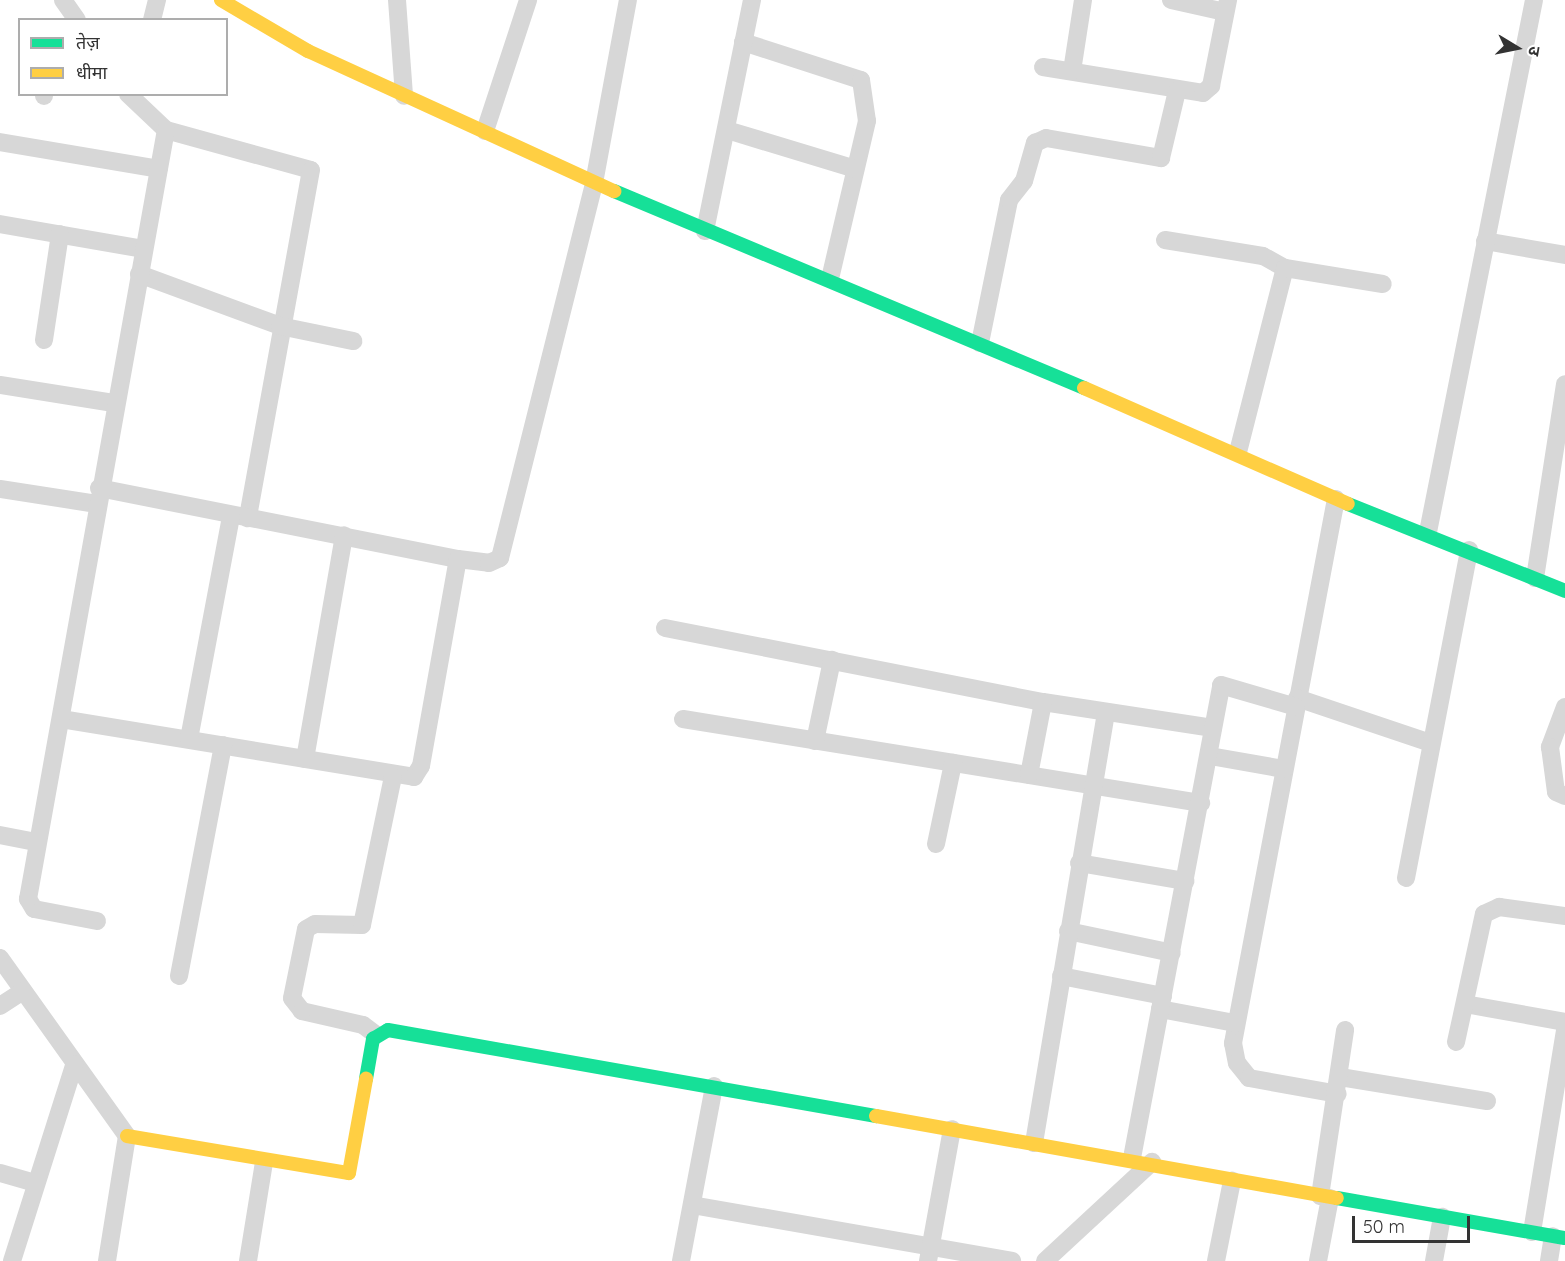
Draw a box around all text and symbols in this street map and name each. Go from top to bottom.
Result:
legend [18,18,228,96]
north arrow [1487,18,1547,78]
text: तेज़ [76,31,100,54]
text: उ [1524,45,1545,57]
text: धीमा [76,61,107,84]
scale bar [1355,1204,1474,1242]
text: 50 m [1363,1215,1405,1238]

